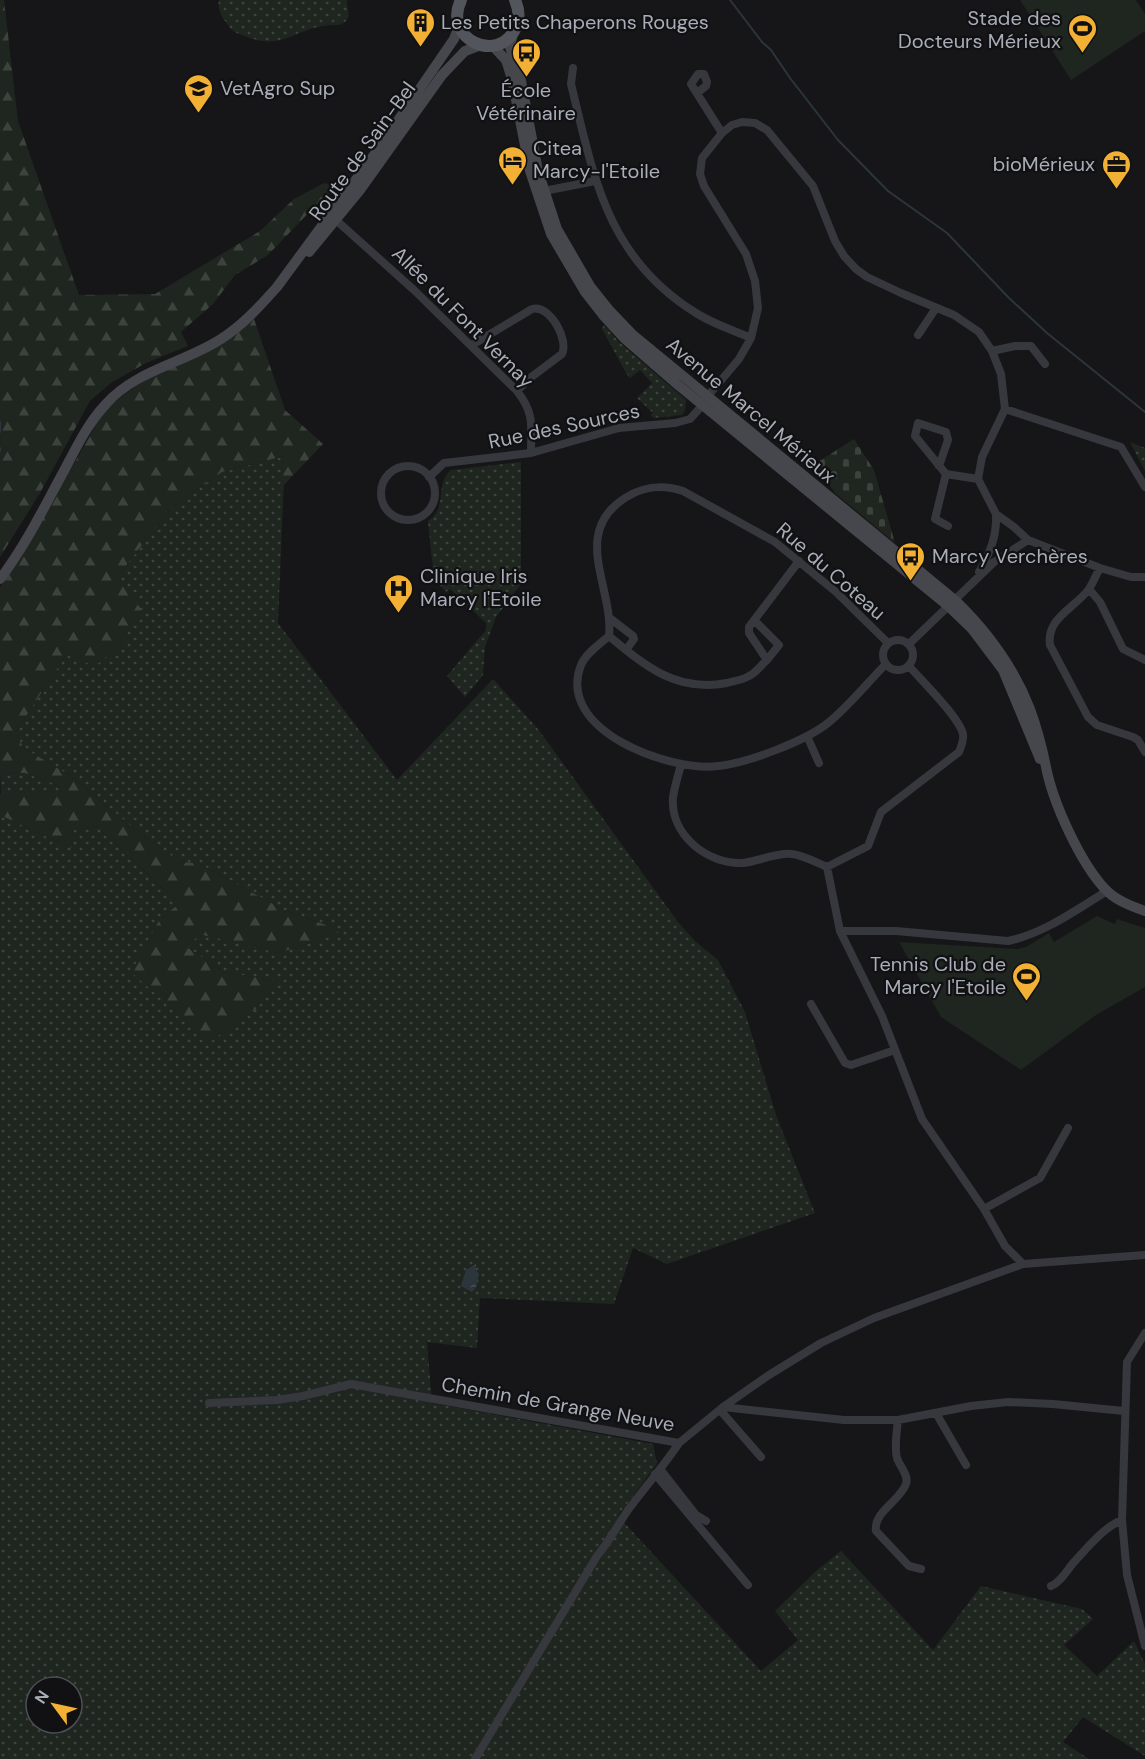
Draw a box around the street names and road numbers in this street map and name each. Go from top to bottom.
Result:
street label: Route de Sain-Bel [303,76,421,226]
street label: Allée du Font Vernay [386,240,540,394]
street label: Avenue Marcel Mérieux [661,331,841,489]
street label: Rue des Sources [486,397,642,455]
street label: Rue du Coteau [771,516,891,626]
street label: Chemin de Grange Neuve [439,1371,677,1437]

